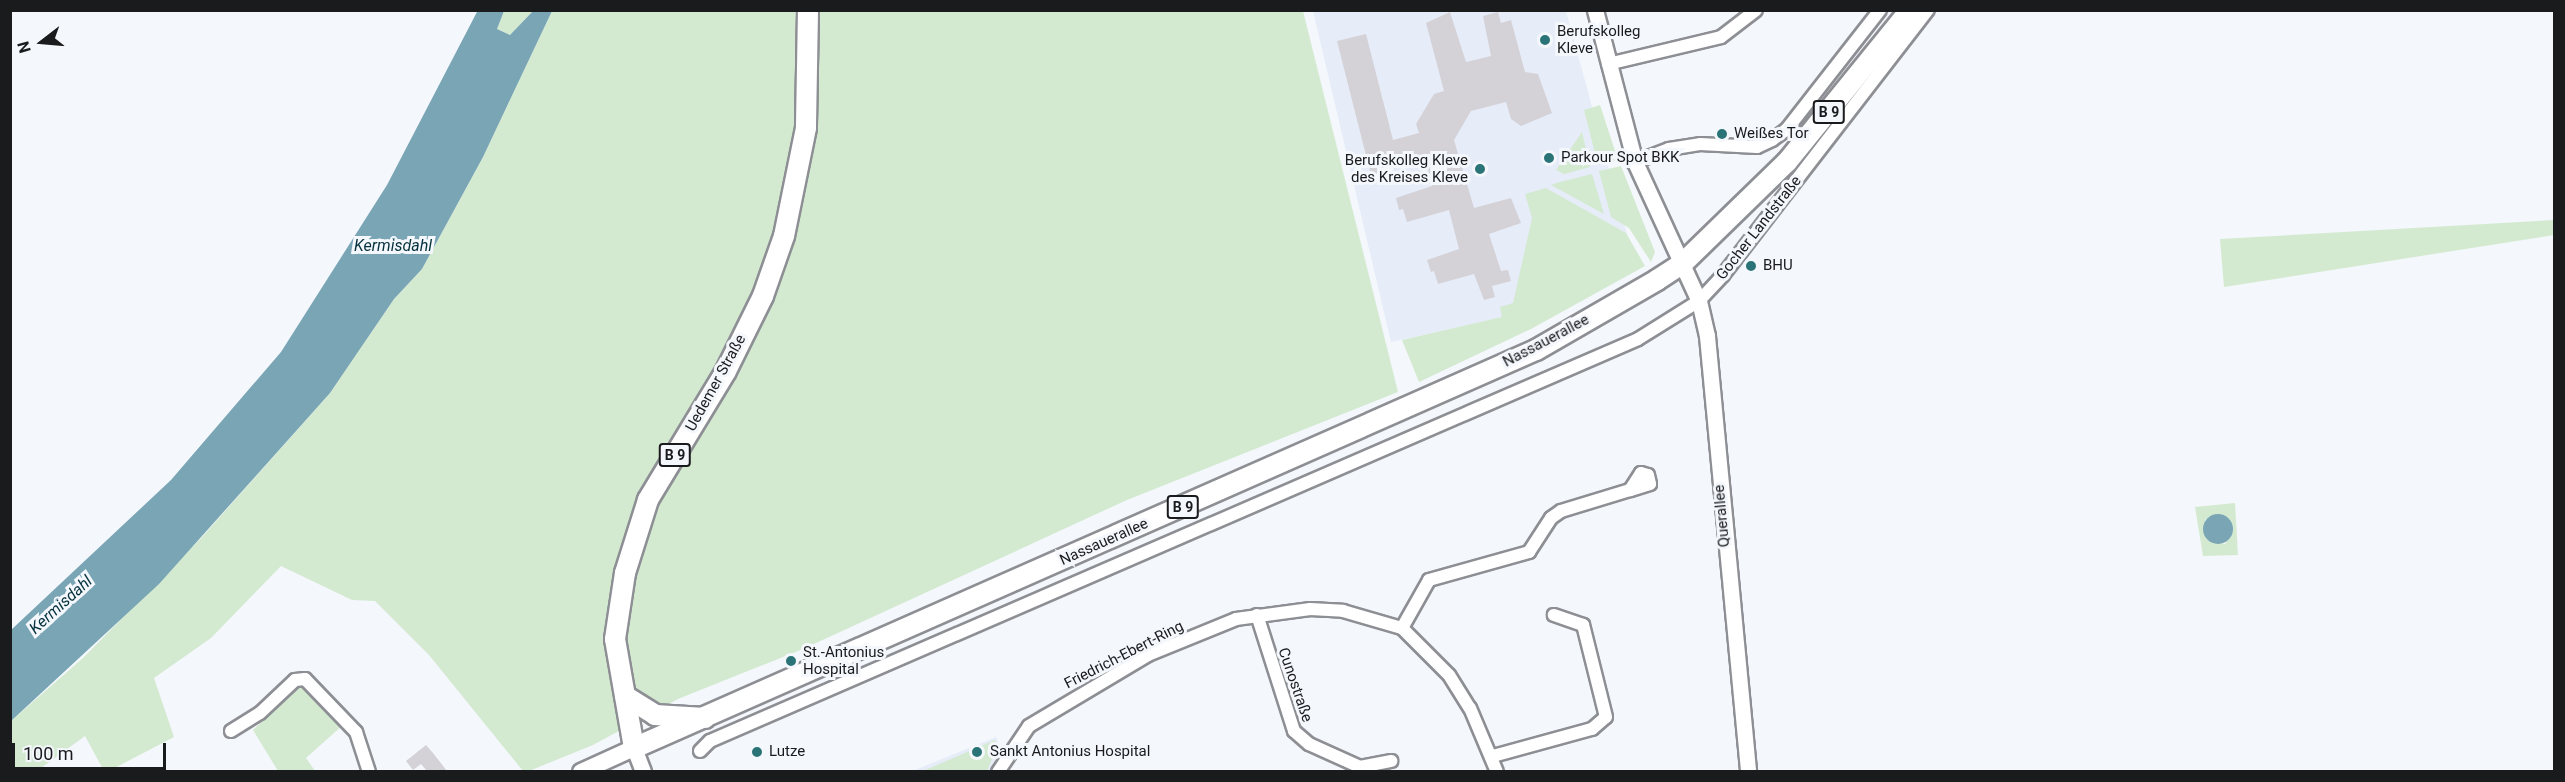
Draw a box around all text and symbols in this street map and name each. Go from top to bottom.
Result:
north arrow [12,12,72,72]
place label: Berufskolleg Kleve [1557,22,1640,57]
marker: Berufskolleg Kleve [1538,33,1552,47]
text: N [14,39,35,55]
road number: B 9 [1812,101,1846,123]
place label: Weißes Tor [1734,125,1809,143]
marker: Weißes Tor [1715,127,1729,141]
place label: Parkour Spot BKK [1561,149,1680,167]
place label: Berufskolleg Kleve des Kreises Kleve [1345,151,1468,186]
marker: Parkour Spot BKK [1542,151,1556,165]
marker: Berufskolleg Kleve des Kreises Kleve [1473,162,1487,176]
street label: Gocher Landstraße [1713,172,1805,284]
water label: Kermisdahl [354,236,432,256]
place label: BHU [1763,257,1793,275]
marker: BHU [1744,259,1758,273]
street label: Nassauerallee [1500,311,1592,371]
street label: Uedemer Straße [682,332,750,434]
road number: B 9 [658,444,692,466]
street label: Querallee [1710,484,1734,548]
road number: B 9 [1166,496,1200,518]
street label: Nassauerallee [1057,514,1151,570]
water label: Kermisdahl [26,572,96,638]
street label: Friedrich-Ebert-Ring [1061,617,1187,693]
place label: St.-Antonius Hospital [803,643,884,678]
street label: Cunostraße [1274,646,1316,724]
marker: St.-Antonius Hospital [784,654,798,668]
scale bar [15,731,170,769]
text: 100 m [23,743,74,764]
place label: Lutze [769,743,805,761]
marker: Sankt Antonius Hospital [968,743,986,761]
place label: Sankt Antonius Hospital [990,743,1150,761]
marker: Lutze [750,745,764,759]

